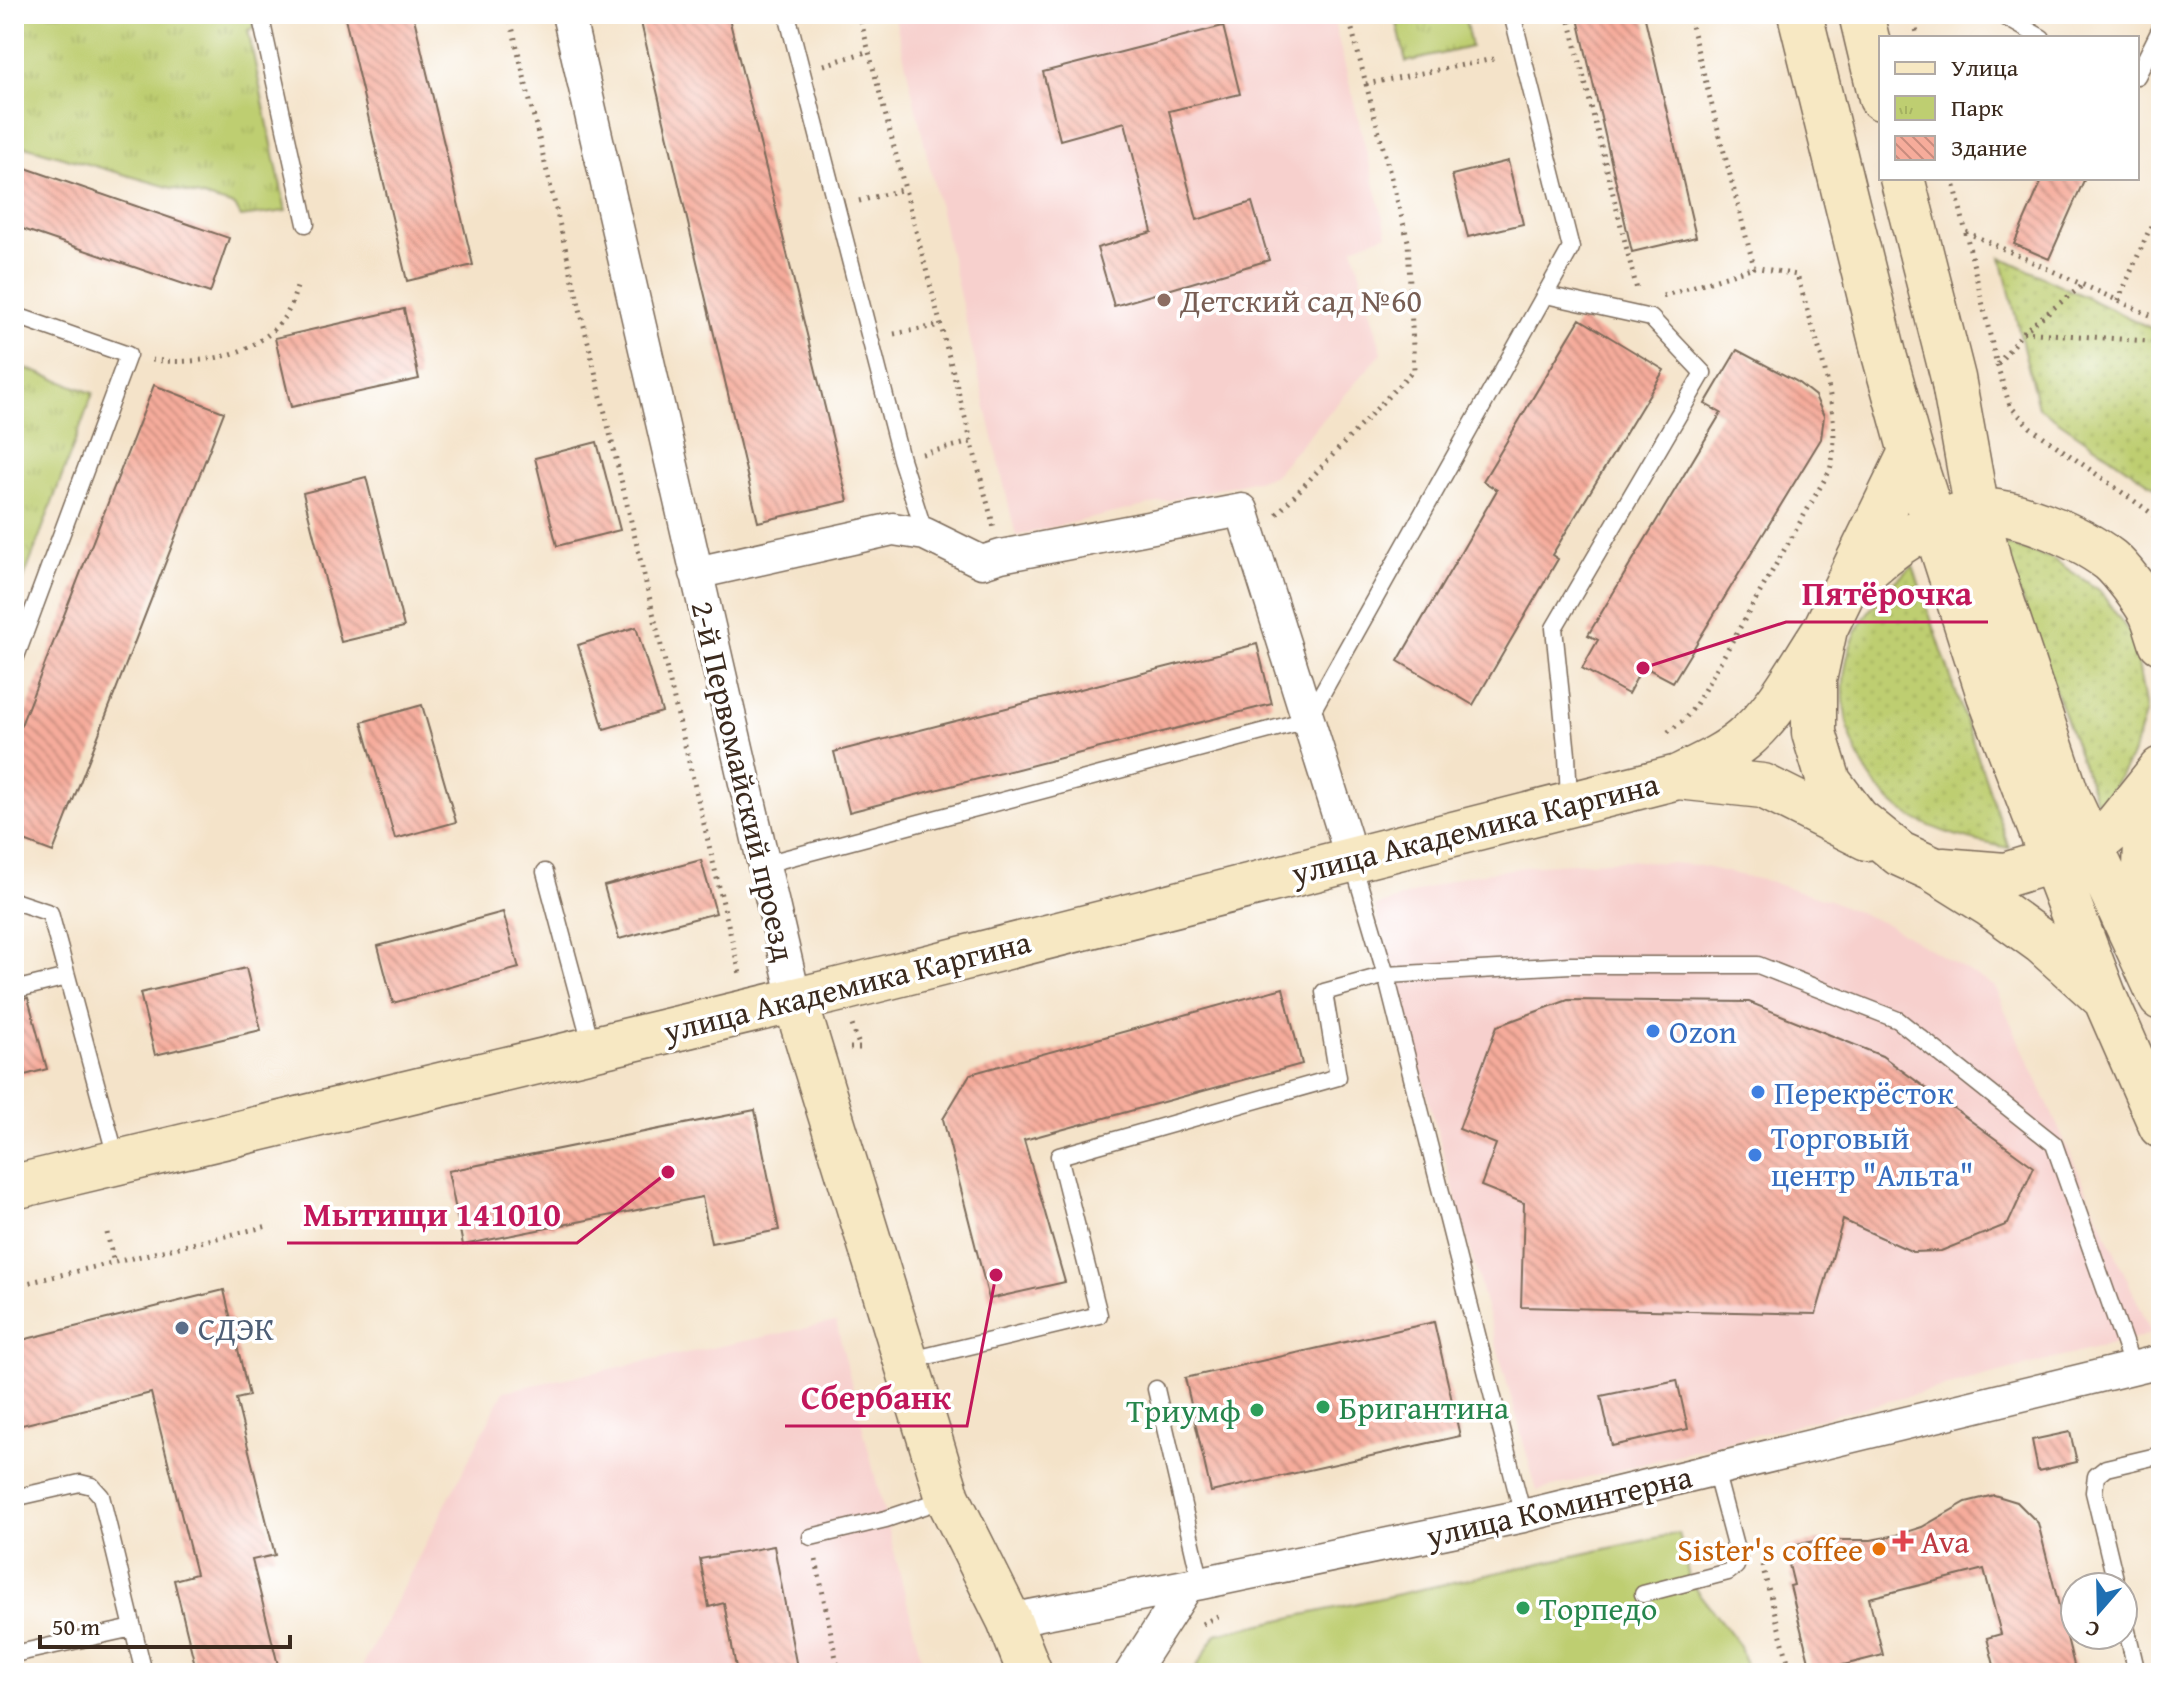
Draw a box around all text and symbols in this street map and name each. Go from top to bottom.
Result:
legend [1879,36,2139,180]
text: Улица [1951,50,2019,85]
text: Парк [1951,90,2004,125]
text: Здание [1951,130,2027,165]
place label: Детский сад №60 [1179,277,1422,324]
marker: Детский сад №60 [1155,291,1173,309]
callout: Пятёрочка [1786,564,1988,622]
text: Пятёрочка [1802,568,1973,617]
street label: 2-й Первомайский проезд [680,596,808,966]
street label: улица Академика Каргина [1286,759,1664,897]
street label: улица Академика Каргина [658,917,1036,1055]
place label: Ozon [1669,1008,1737,1055]
marker: Ozon [1644,1022,1662,1040]
place label: Перекрёсток [1774,1069,1954,1116]
marker: Перекрёсток [1749,1083,1767,1101]
place label: Торговый центр "Альта" [1771,1114,1973,1198]
marker: Торговый центр "Альта" [1746,1146,1764,1164]
callout: Мытищи 141010 [287,1185,577,1243]
text: Мытищи 141010 [303,1189,561,1238]
place label: СДЭК [198,1305,274,1352]
marker: СДЭК [173,1319,191,1337]
callout: Сбербанк [785,1368,967,1426]
text: Сбербанк [801,1372,951,1421]
place label: Бригантина [1339,1384,1510,1431]
place label: Триумф [1126,1387,1241,1434]
marker: Бригантина [1314,1398,1332,1416]
marker: Триумф [1248,1401,1266,1419]
street label: улица Коминтерна [1421,1452,1697,1560]
place label: Ava [1921,1518,1969,1565]
place label: Sister's coffee [1677,1526,1863,1573]
marker: Ava [1892,1530,1914,1552]
marker: Sister's coffee [1870,1540,1888,1558]
north arrow [2059,1571,2139,1651]
place label: Торпедо [1539,1585,1657,1632]
scale bar [40,1599,290,1649]
marker: Торпедо [1514,1599,1532,1617]
text: 50 m [52,1609,100,1644]
text: С [2081,1613,2103,1647]

